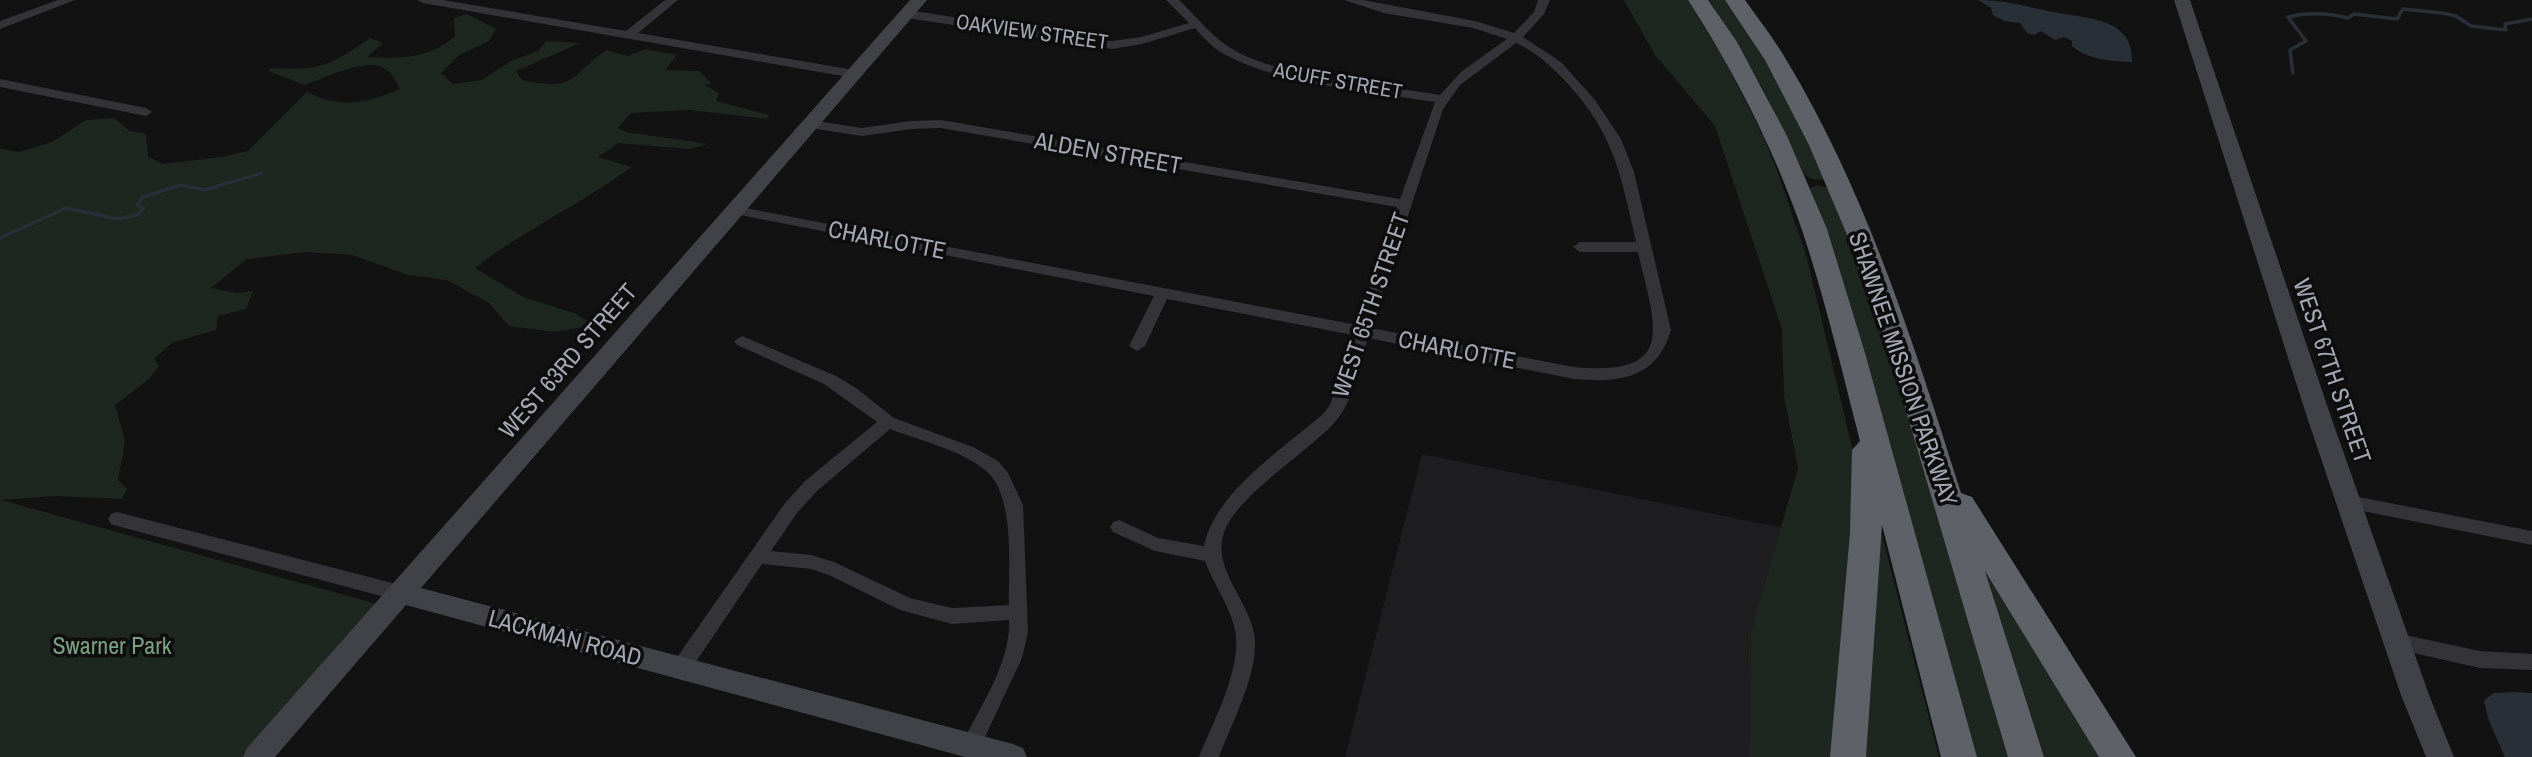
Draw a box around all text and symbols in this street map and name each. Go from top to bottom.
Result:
street label: OAKVIEW STREET [954,6,1110,57]
street label: ACUFF STREET [1271,55,1405,106]
street label: ALDEN STREET [1031,123,1184,181]
street label: WEST 65TH STREET [1323,208,1417,401]
street label: CHARLOTTE [826,212,949,266]
street label: SHAWNEE MISSION PARKWAY [1842,227,1966,510]
street label: WEST 67TH STREET [2286,274,2380,467]
street label: WEST 63RD STREET [491,276,643,445]
street label: CHARLOTTE [1396,322,1519,376]
street label: LACKMAN ROAD [485,601,645,673]
park label: Swarner Park [52,629,172,661]

